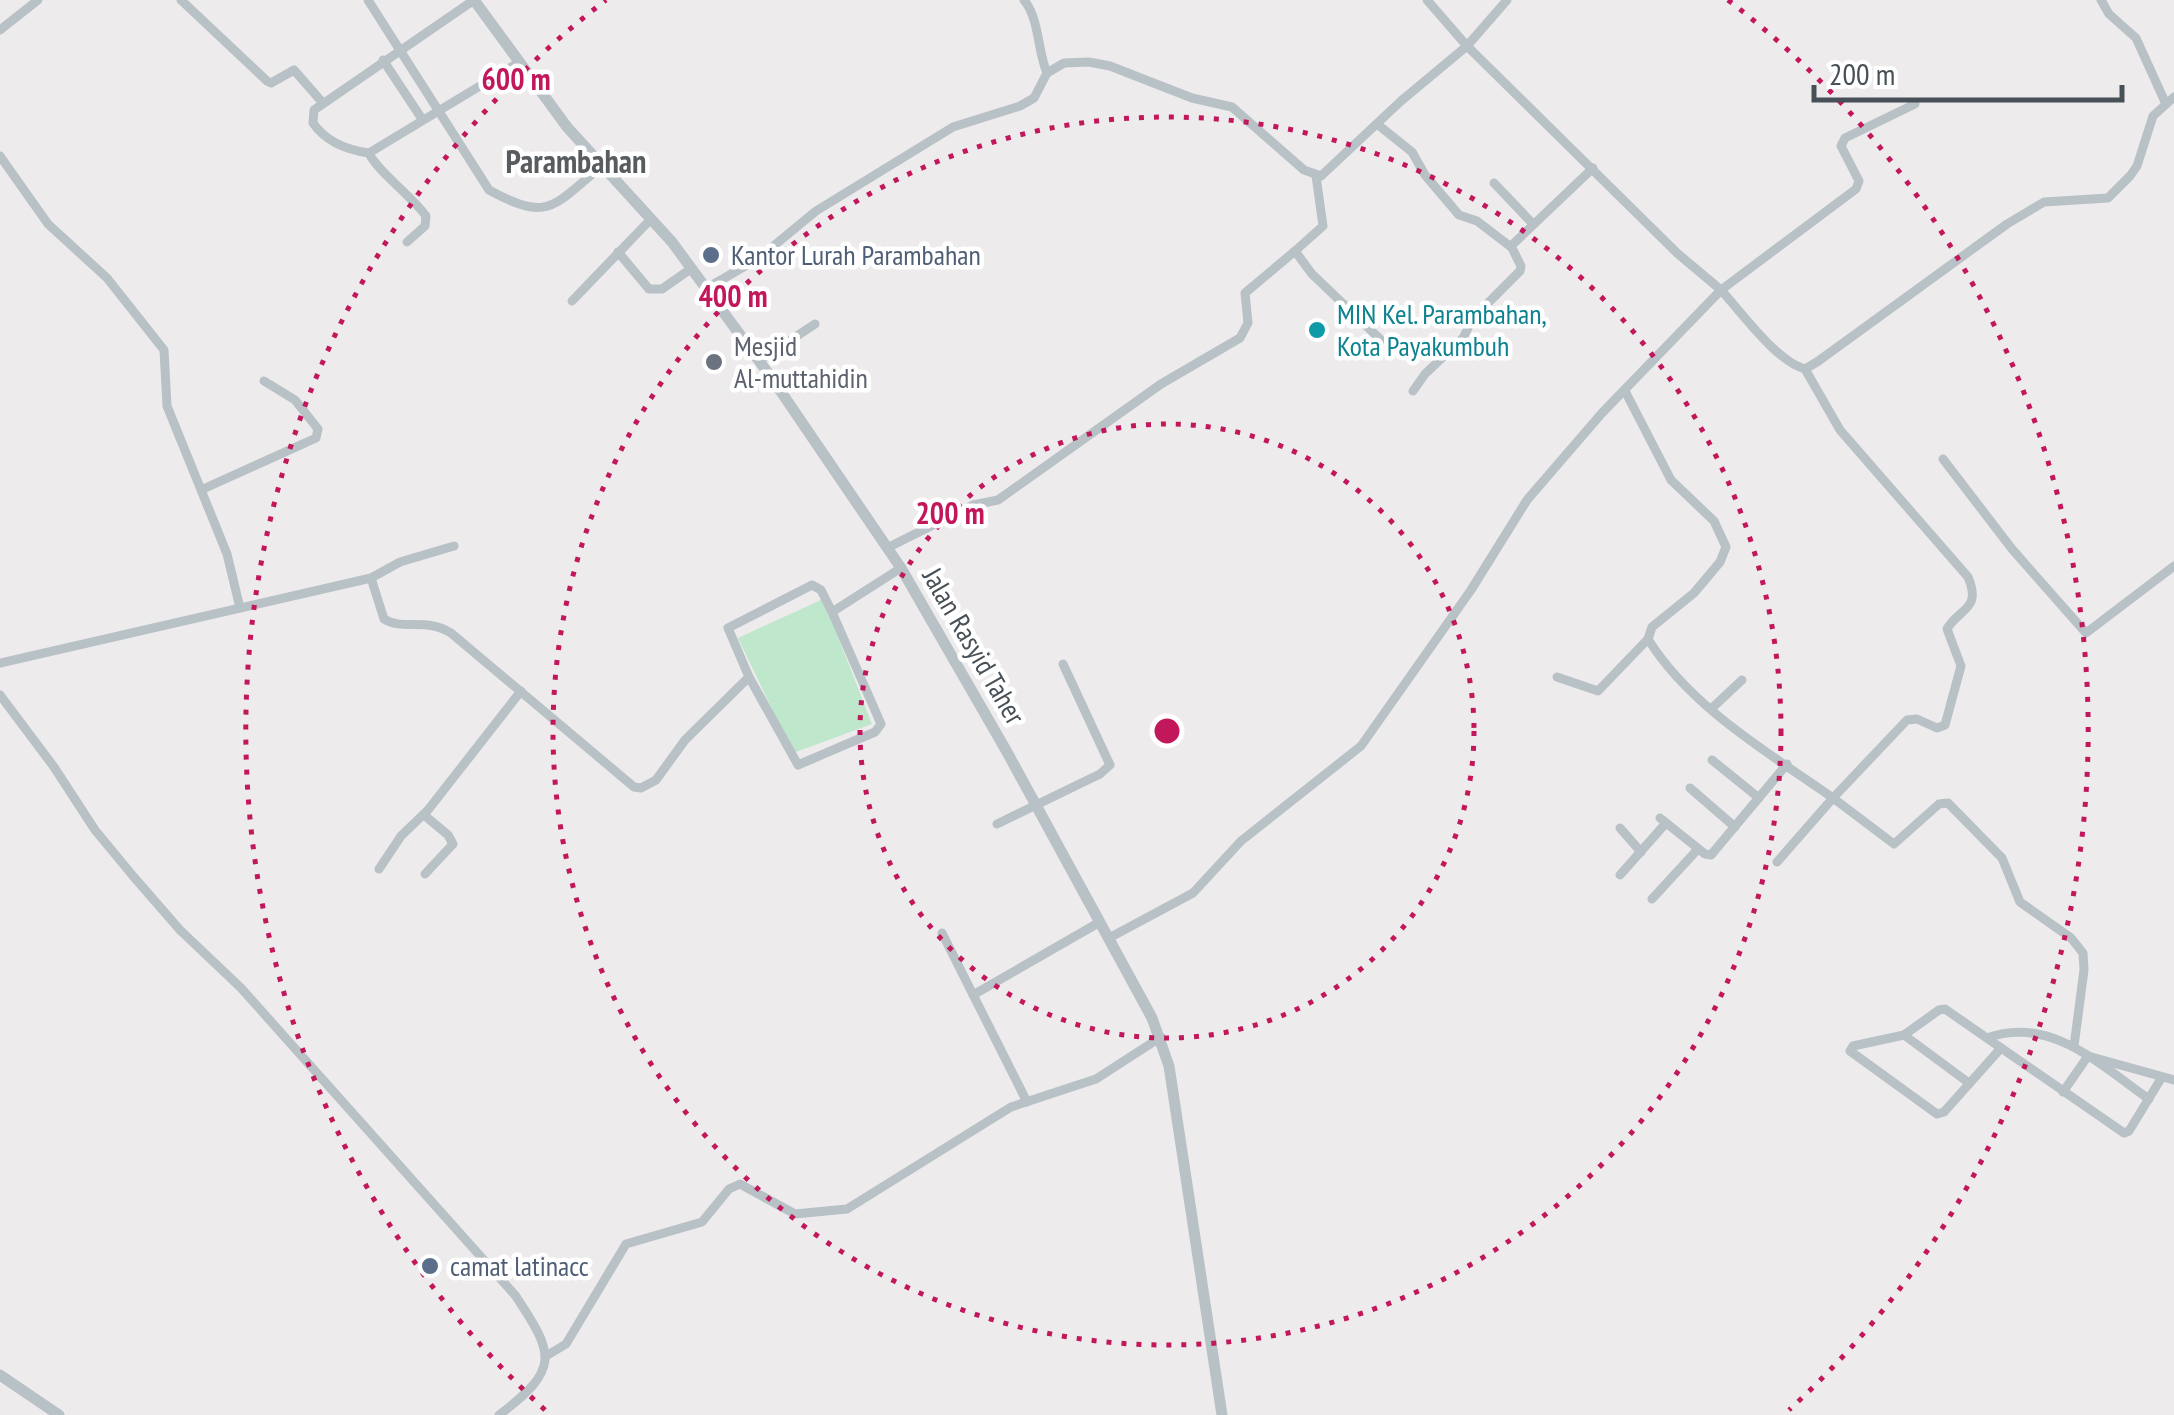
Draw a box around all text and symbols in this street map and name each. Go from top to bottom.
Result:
scale bar [1814,40,2122,102]
text: 200 m [1829,54,1895,93]
text: 600 m [481,59,551,98]
district label: Parambahan [506,140,646,182]
place label: Kantor Lurah Parambahan [731,236,981,273]
marker: Kantor Lurah Parambahan [700,244,722,266]
text: 400 m [698,276,768,315]
place label: MIN Kel. Parambahan, Kota Payakumbuh [1337,295,1547,364]
marker: MIN Kel. Parambahan, Kota Payakumbuh [1306,319,1328,341]
place label: Mesjid Al-muttahidin [734,327,868,396]
marker: Mesjid Al-muttahidin [703,351,725,373]
text: 200 m [915,493,985,532]
street label: Jalan Rasyid Taher [914,560,1034,731]
centre of rings [1149,713,1185,749]
place label: camat latinacc [450,1247,589,1284]
marker: camat latinacc [419,1255,441,1277]

